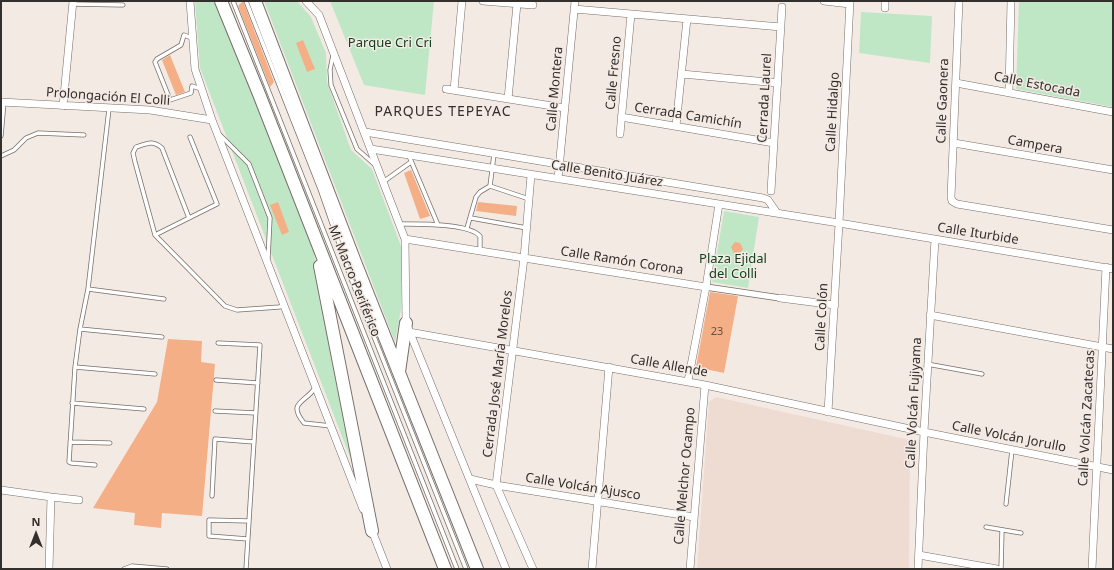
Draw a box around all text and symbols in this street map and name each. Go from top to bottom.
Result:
park label: Parque Cri Cri [348,35,432,51]
street label: Calle Fresno [603,35,625,111]
street label: Calle Montera [544,46,566,132]
street label: Cerrada Laurel [755,53,775,143]
street label: Calle Gaonera [934,58,952,144]
street label: Calle Estocada [992,69,1082,101]
street label: Calle Hidalgo [823,71,843,153]
street label: Prolongación El Colli [45,85,171,109]
street label: Cerrada Camichín [633,100,743,132]
district label: PARQUES TEPEYAC [374,104,512,120]
street label: Campera [1006,133,1064,157]
street label: Calle Benito Juárez [550,157,664,191]
street label: Calle Iturbide [936,220,1020,248]
street label: Mi Macro Periférico [325,223,383,339]
street label: Calle Ramón Corona [559,244,685,278]
park label: Plaza Ejidal del Colli [699,251,767,282]
street label: Calle Colón [812,283,832,351]
street label: Cerrada José María Morelos [480,289,516,459]
house number: 23 [711,325,723,339]
street label: Calle Volcán Fujiyama [903,337,925,469]
street label: Calle Volcán Zacatecas [1076,349,1098,487]
street label: Calle Allende [629,351,709,381]
street label: Calle Melchor Ocampo [671,407,699,545]
street label: Calle Volcán Jorullo [951,418,1067,456]
street label: Calle Volcán Ajusco [524,470,642,504]
north arrow [16,514,56,554]
text: N [32,514,40,529]

